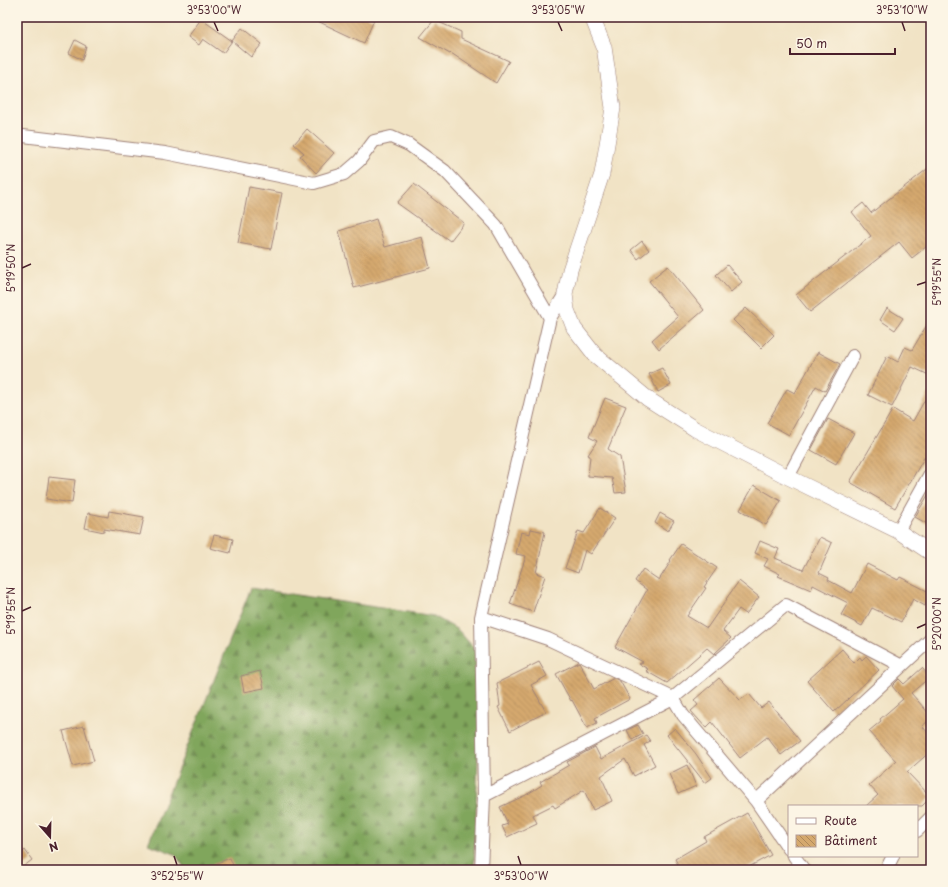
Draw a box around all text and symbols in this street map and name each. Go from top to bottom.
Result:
text: 3°53'00"W [187,2,242,17]
text: 3°53'05"W [531,2,586,17]
text: 3°53'10"W [876,2,929,17]
scale bar [790,30,895,56]
text: 50 m [796,34,827,52]
text: 5°19'50"N [3,243,18,292]
text: 5°19'55"N [929,258,944,306]
text: 5°19'55"N [3,587,18,635]
text: 5°20'00"N [929,597,944,651]
legend [788,805,918,857]
text: Route [824,811,857,829]
north arrow [30,817,70,857]
text: Bâtiment [824,831,877,849]
text: N [46,837,61,856]
text: 3°52'55"W [150,868,204,883]
text: 3°53'00"W [494,868,549,883]

